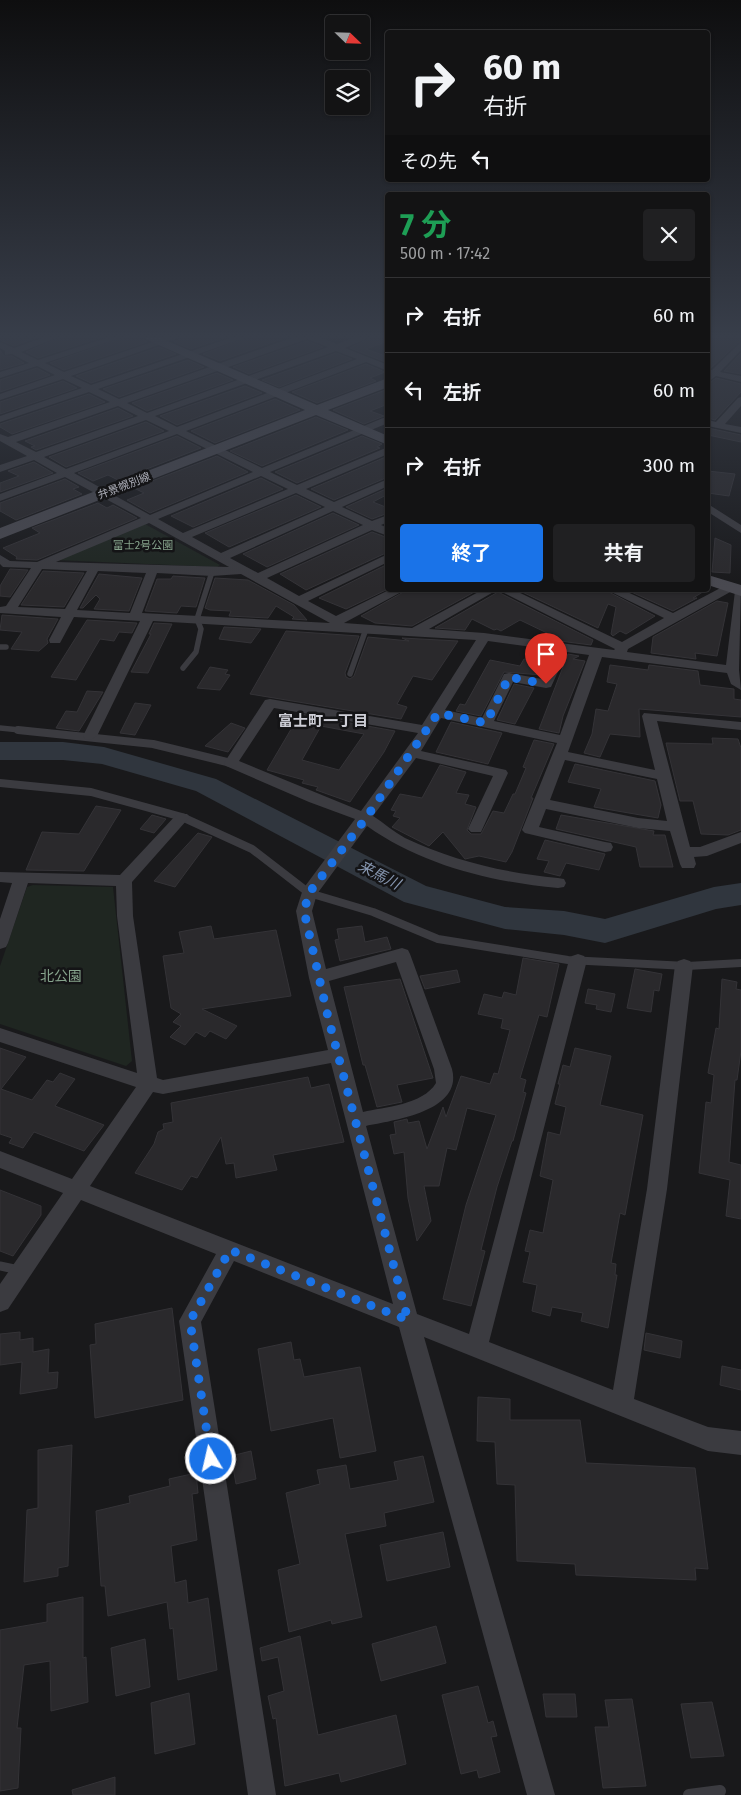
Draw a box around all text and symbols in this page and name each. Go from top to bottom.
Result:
north arrow [325,15,370,60]
map controls [325,15,370,115]
text: 60 m [483,46,561,88]
icon: right [400,50,465,115]
button: layers [325,70,370,115]
text: 右折 [483,93,527,120]
icon: left [467,145,495,173]
text: その先 [400,150,457,173]
text: 7 分 [400,207,451,243]
button: close [643,209,695,261]
text: 500 m · 17:42 [400,244,490,263]
icon: right [400,301,428,329]
text: 60 m [653,304,695,327]
text: 右折 [443,306,481,329]
icon: left [400,376,428,404]
text: 60 m [653,379,695,402]
text: 左折 [443,381,481,404]
icon: right [400,451,428,479]
text: 300 m [643,454,695,477]
text: 右折 [443,456,481,479]
street label: 弁景幌別線 [96,470,152,502]
button: 終了 [400,524,543,582]
button: 共有 [553,524,695,582]
park label: 富士2号公園 [113,539,173,552]
pin [525,633,567,684]
icon: arrive [532,640,560,668]
district label: 富士町一丁目 [278,712,368,730]
water label: 来馬川 [355,857,405,894]
park label: 北公園 [40,968,82,985]
position arrow [184,1432,236,1484]

